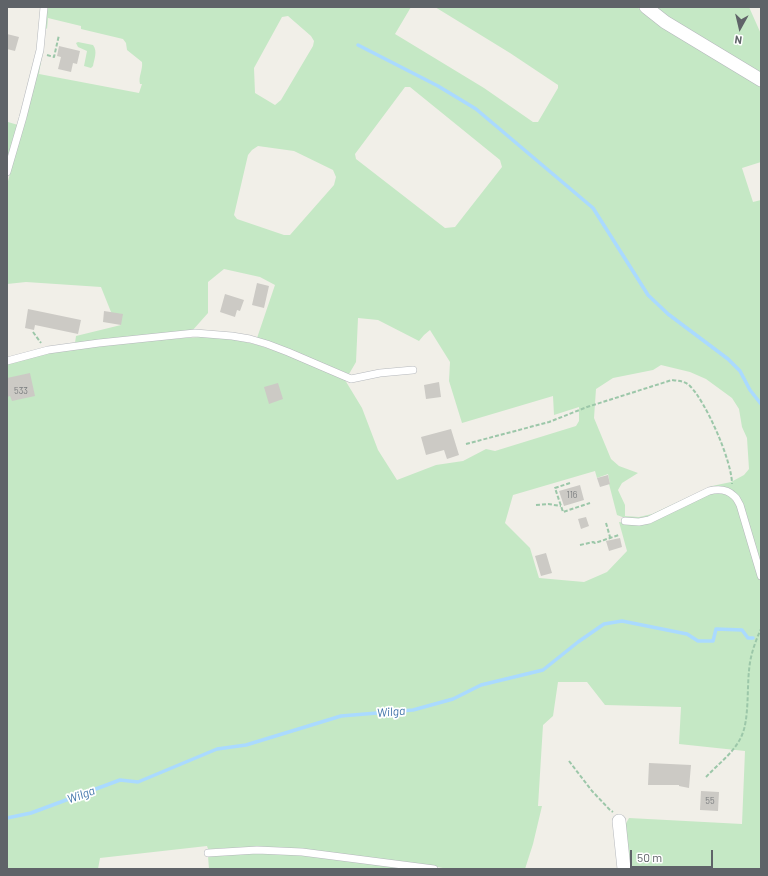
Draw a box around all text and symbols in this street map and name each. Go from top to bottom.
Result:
north arrow [720,8,760,48]
text: N [734,33,743,47]
house number: 533 [14,386,28,396]
house number: 116 [567,490,577,500]
water label: Wilga [376,704,406,720]
water label: Wilga [65,783,97,807]
house number: 55 [705,796,715,806]
scale bar [632,842,715,868]
text: 50 m [637,850,662,864]

